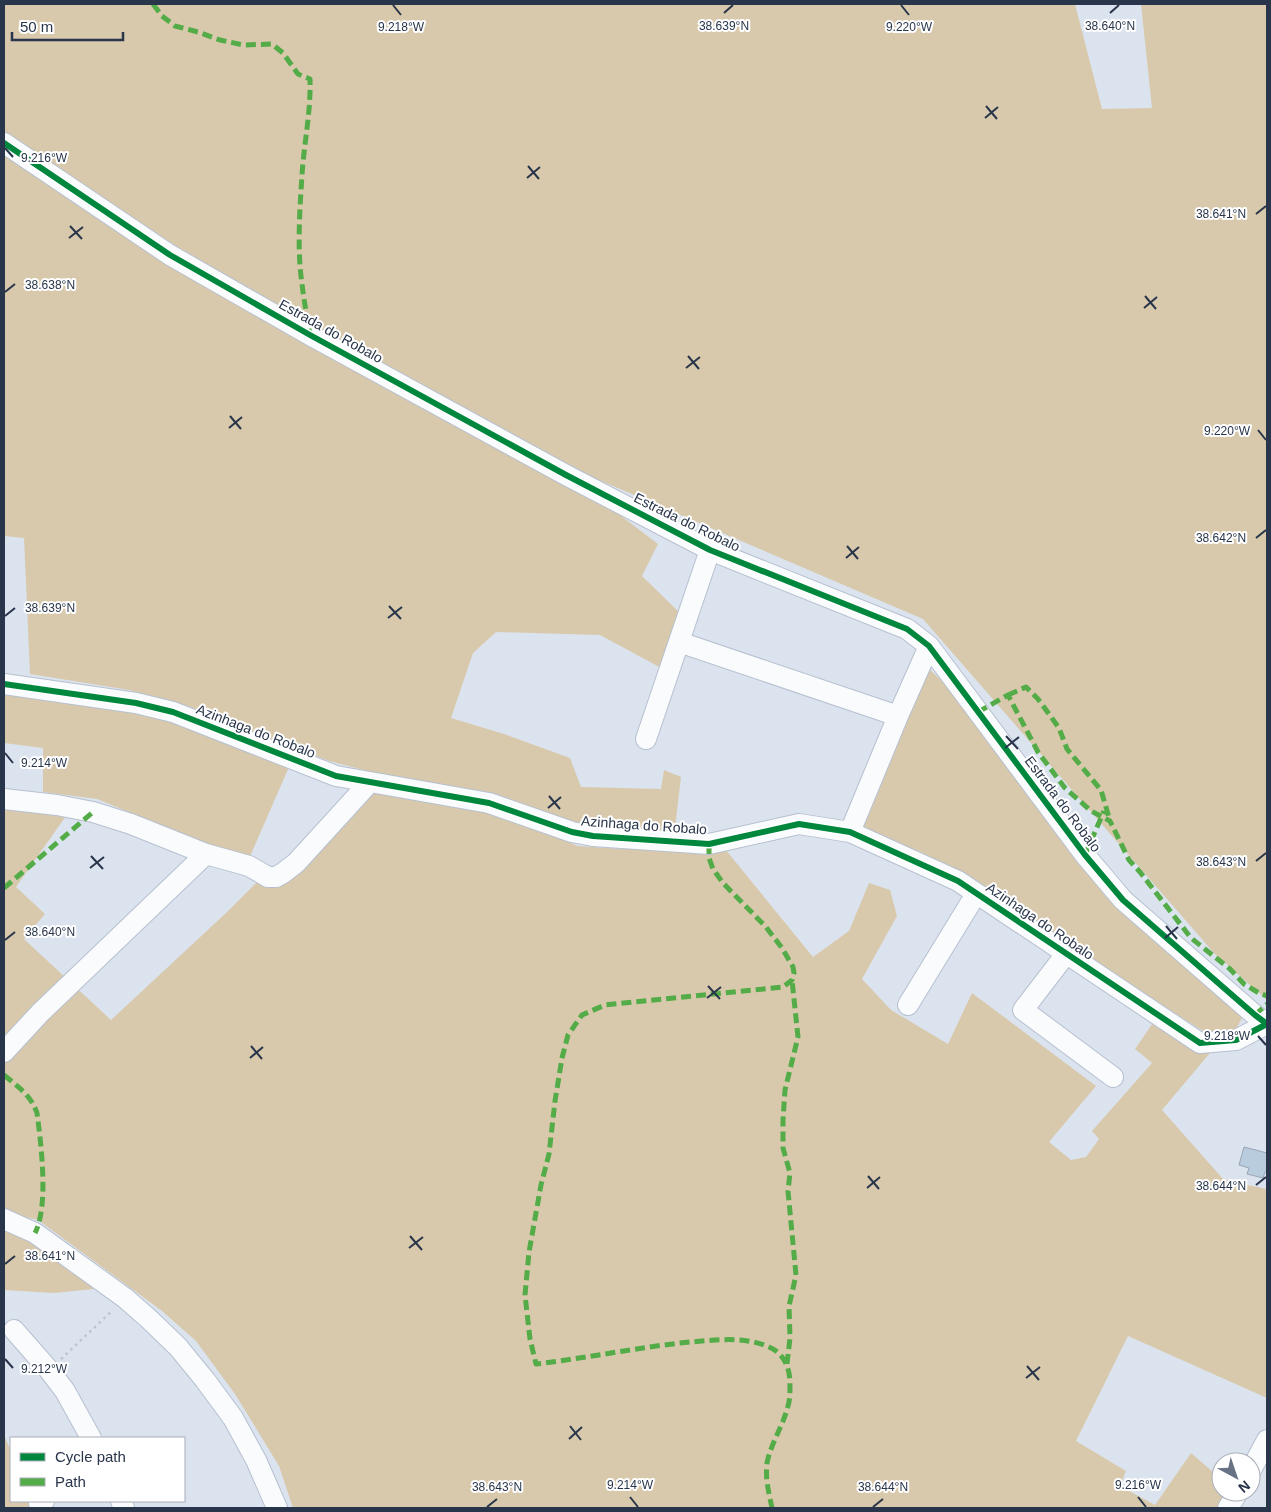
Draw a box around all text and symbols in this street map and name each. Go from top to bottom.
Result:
scale bar [12,10,124,42]
text: 50 m [20,18,53,35]
text: 38.639°N [699,19,749,33]
text: 38.640°N [1085,19,1135,33]
text: 9.218°W [378,20,425,34]
text: 9.220°W [886,20,933,34]
text: 9.216°W [21,151,68,165]
text: 38.641°N [1196,207,1246,221]
text: 38.638°N [25,278,75,292]
street label: Estrada do Robalo [276,296,386,366]
text: 9.220°W [1204,424,1251,438]
street label: Estrada do Robalo [631,489,743,555]
text: 38.642°N [1196,531,1246,545]
text: 38.639°N [25,601,75,615]
street label: Azinhaga do Robalo [194,701,318,761]
street label: Estrada do Robalo [1022,753,1104,855]
text: 9.214°W [21,756,68,770]
street label: Azinhaga do Robalo [581,813,708,837]
text: 38.643°N [1196,855,1246,869]
street label: Azinhaga do Robalo [983,879,1097,963]
text: 38.640°N [25,925,75,939]
text: 9.218°W [1204,1029,1251,1043]
text: 38.644°N [1196,1179,1246,1193]
text: 38.641°N [25,1249,75,1263]
text: 9.212°W [21,1362,68,1376]
legend [10,1437,185,1502]
text: Cycle path [55,1448,126,1465]
north arrow [1211,1452,1261,1502]
text: Path [55,1473,86,1490]
text: 9.214°W [607,1478,654,1492]
text: 9.216°W [1115,1478,1162,1492]
text: N [1235,1478,1253,1496]
text: 38.643°N [472,1480,522,1494]
text: 38.644°N [858,1480,908,1494]

